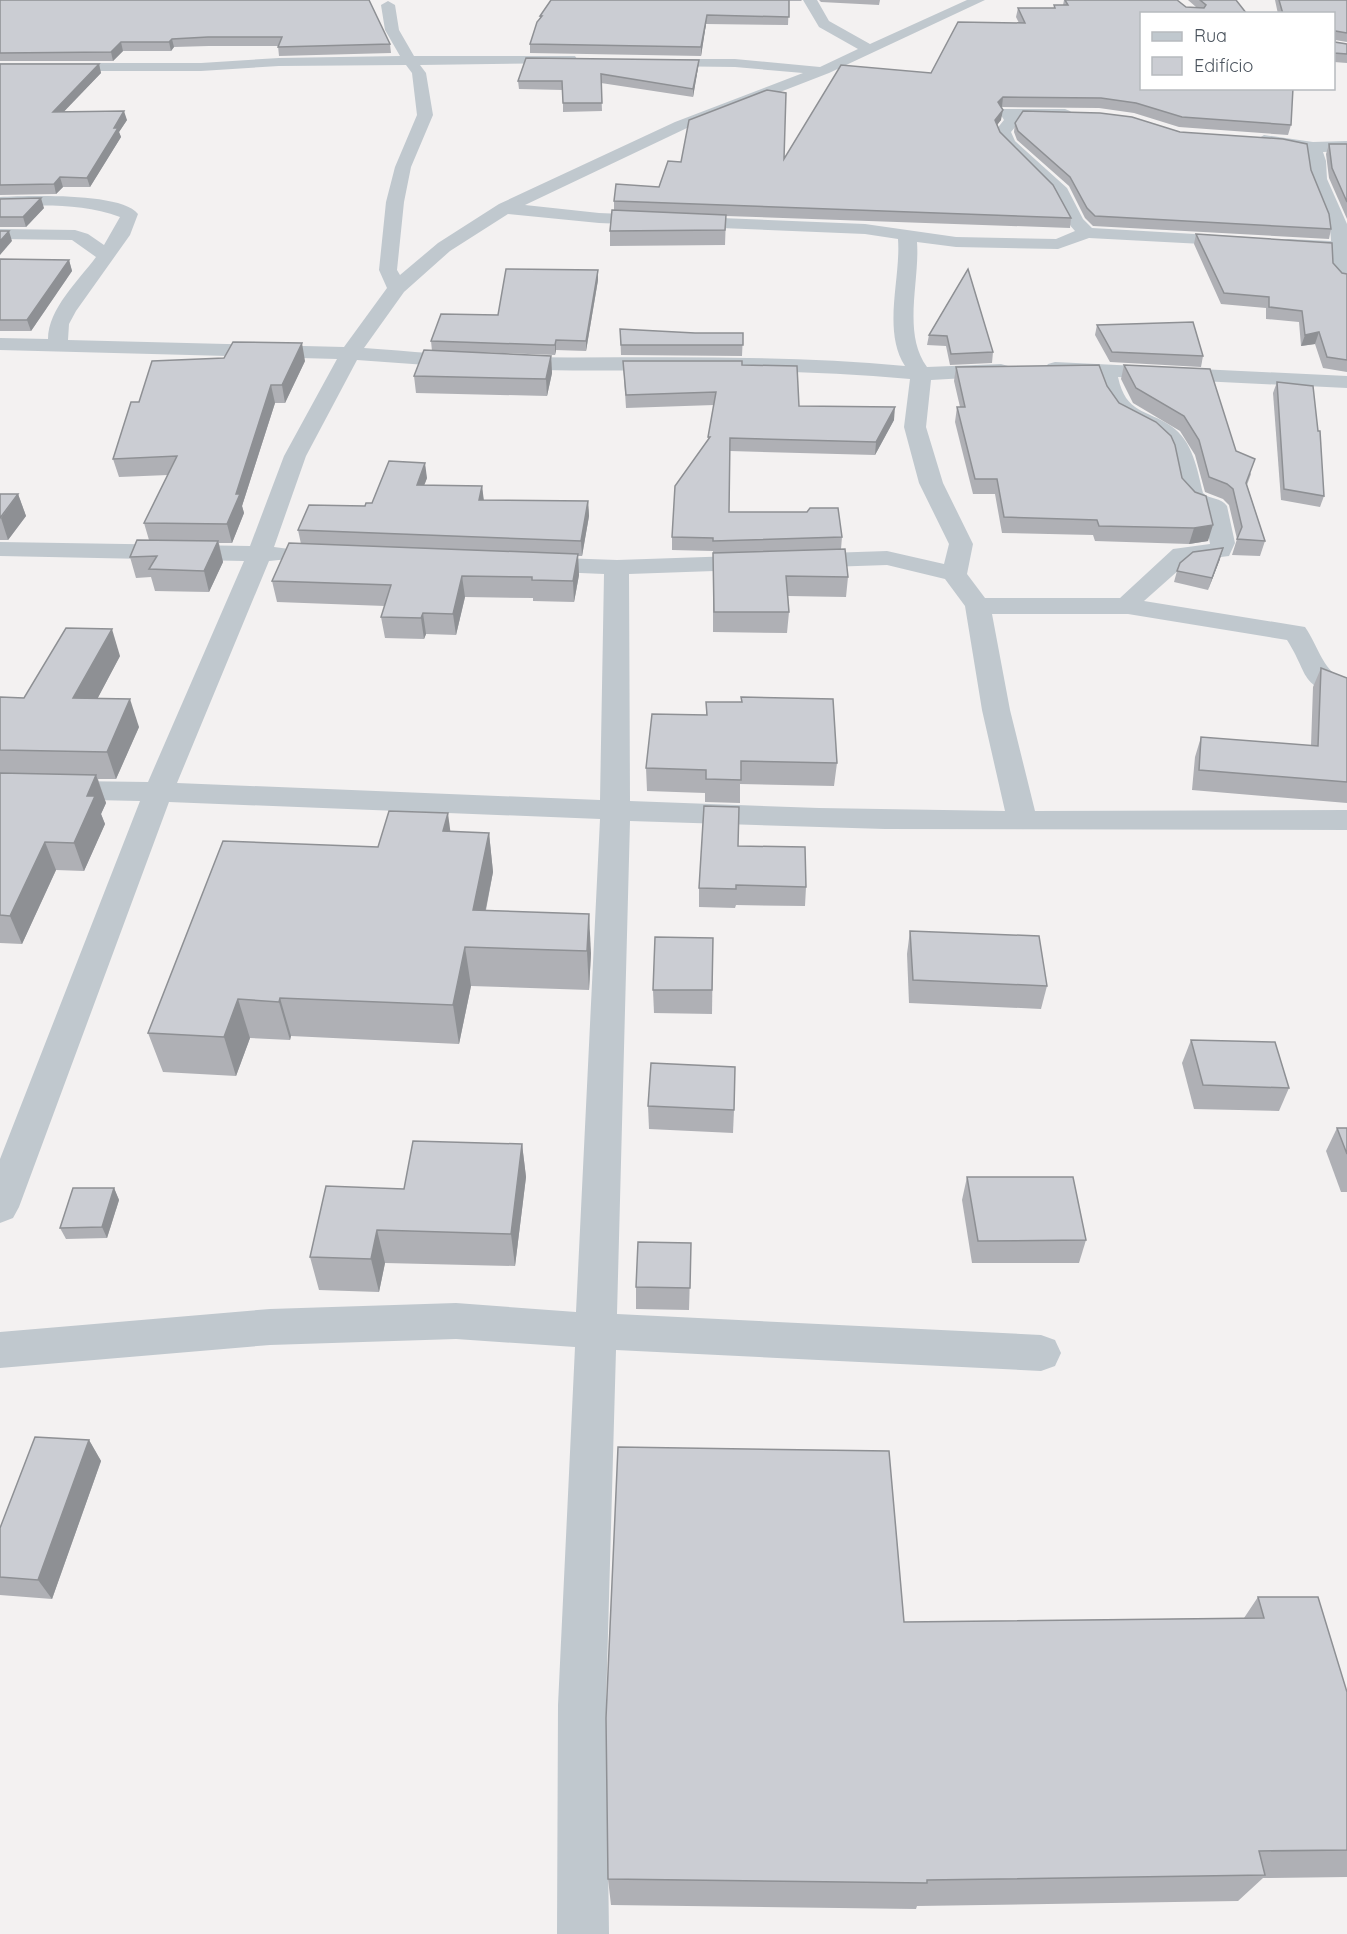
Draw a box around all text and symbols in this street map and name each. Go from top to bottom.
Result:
legend [1140,12,1335,90]
text: Rua [1194,24,1227,47]
text: Edifício [1194,54,1253,77]

